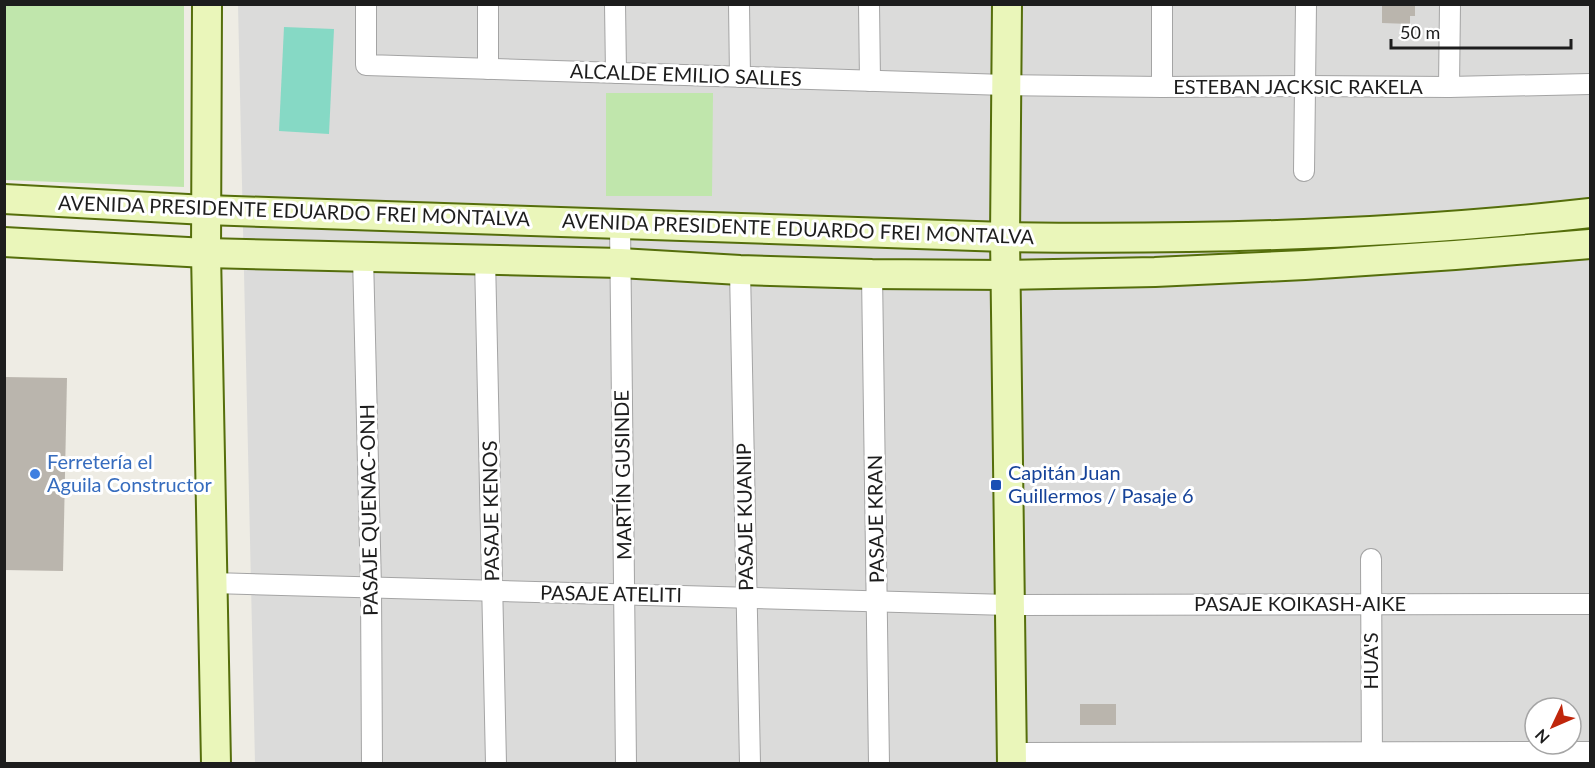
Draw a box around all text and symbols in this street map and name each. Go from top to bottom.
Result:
scale bar [1391,12,1571,50]
text: 50 m [1400,21,1440,43]
street label: ALCALDE EMILIO SALLES [570,58,802,90]
street label: ESTEBAN JACKSIC RAKELA [1173,74,1423,98]
street label: AVENIDA PRESIDENTE EDUARDO FREI MONTALVA [58,190,531,230]
street label: AVENIDA PRESIDENTE EDUARDO FREI MONTALVA [562,208,1035,248]
street label: MARTÍN GUSINDE [609,390,635,560]
street label: PASAJE QUENAC-ONH [354,404,382,616]
street label: PASAJE KENOS [477,440,503,582]
street label: PASAJE KUANIP [731,443,757,591]
place label: Ferretería el Aguila Constructor [47,449,213,496]
street label: PASAJE KRAN [862,455,888,583]
place label: Capitán Juan Guillermos / Pasaje 6 [1008,460,1194,507]
marker: Ferretería el Aguila Constructor [28,467,42,481]
marker: Capitán Juan Guillermos / Pasaje 6 [989,478,1003,492]
street label: PASAJE ATELITI [540,580,682,606]
street label: PASAJE KOIKASH-AIKE [1194,591,1406,615]
street label: HUA'S [1358,633,1382,689]
north arrow [1523,696,1583,756]
text: N [1531,726,1553,748]

